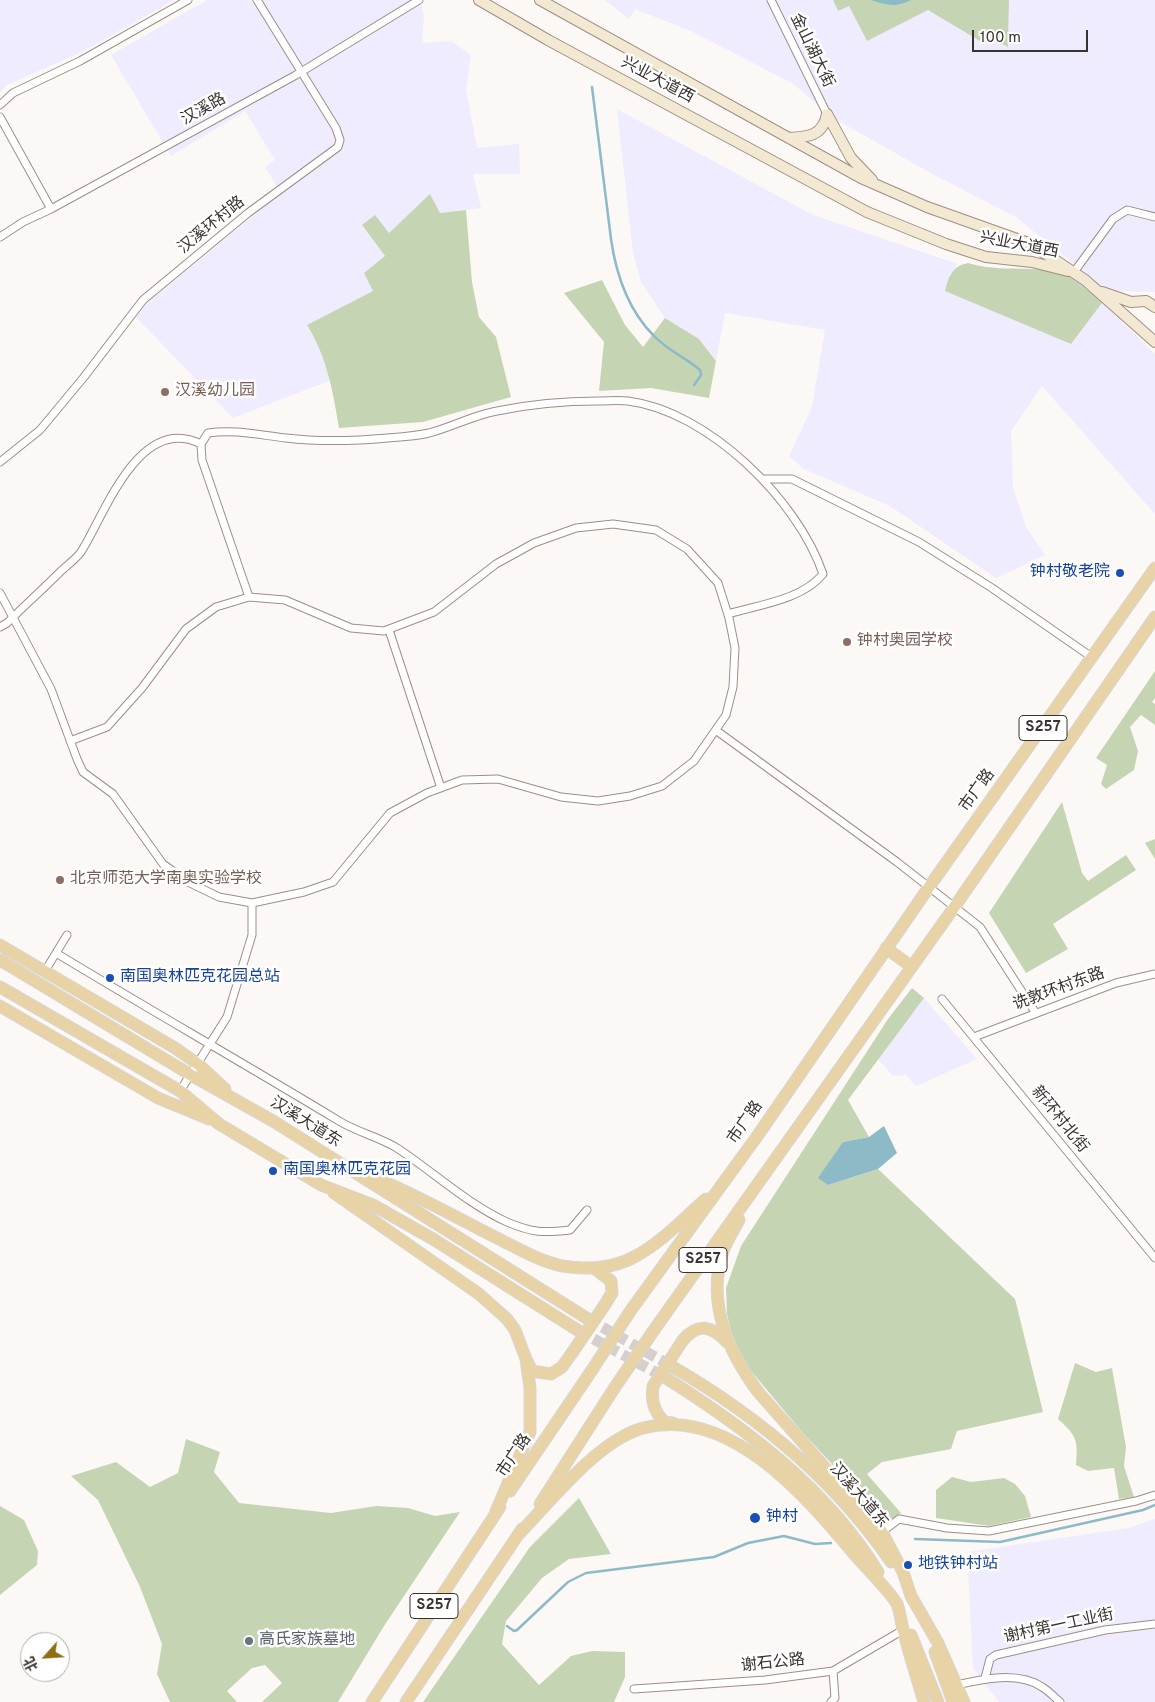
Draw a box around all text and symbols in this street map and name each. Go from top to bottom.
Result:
street label: 金山湖大街 [785,11,837,91]
scale bar [975,20,1091,52]
text: 100 m [980,29,1021,48]
street label: 兴业大道西 [617,54,697,108]
street label: 汉溪路 [178,90,230,130]
street label: 汉溪环村路 [175,193,249,259]
street label: 兴业大道西 [978,229,1060,263]
place label: 汉溪幼儿园 [175,382,255,402]
marker: 汉溪幼儿园 [159,386,171,398]
place label: 钟村敬老院 [1030,563,1110,583]
marker: 钟村敬老院 [1114,567,1126,579]
place label: 钟村奥园学校 [857,632,953,652]
marker: 钟村奥园学校 [841,636,853,648]
road number: S257 [1019,716,1067,740]
street label: 市广路 [956,766,1000,816]
place label: 北京师范大学南奥实验学校 [70,870,262,890]
marker: 北京师范大学南奥实验学校 [54,874,66,886]
street label: 诜敦环村东路 [1011,965,1107,1015]
place label: 南国奥林匹克花园总站 [120,968,280,988]
marker: 南国奥林匹克花园总站 [104,972,116,984]
street label: 新环村北街 [1026,1083,1092,1157]
street label: 汉溪大道东 [266,1094,344,1152]
street label: 市广路 [724,1098,768,1148]
place label: 南国奥林匹克花园 [283,1161,411,1181]
marker: 南国奥林匹克花园 [267,1165,279,1177]
road number: S257 [679,1248,727,1272]
street label: 市广路 [494,1431,536,1481]
street label: 汉溪大道东 [825,1460,891,1532]
place label: 钟村 [766,1508,798,1528]
marker: 钟村 [748,1511,762,1525]
place label: 地铁钟村站 [918,1555,998,1575]
marker: 地铁钟村站 [902,1559,914,1571]
road number: S257 [410,1594,458,1618]
street label: 谢村第一工业街 [1002,1606,1116,1648]
place label: 高氏家族墓地 [259,1631,355,1651]
north arrow [20,1632,70,1682]
marker: 高氏家族墓地 [243,1635,255,1647]
street label: 谢石公路 [740,1651,806,1677]
text: 北 [21,1653,43,1673]

